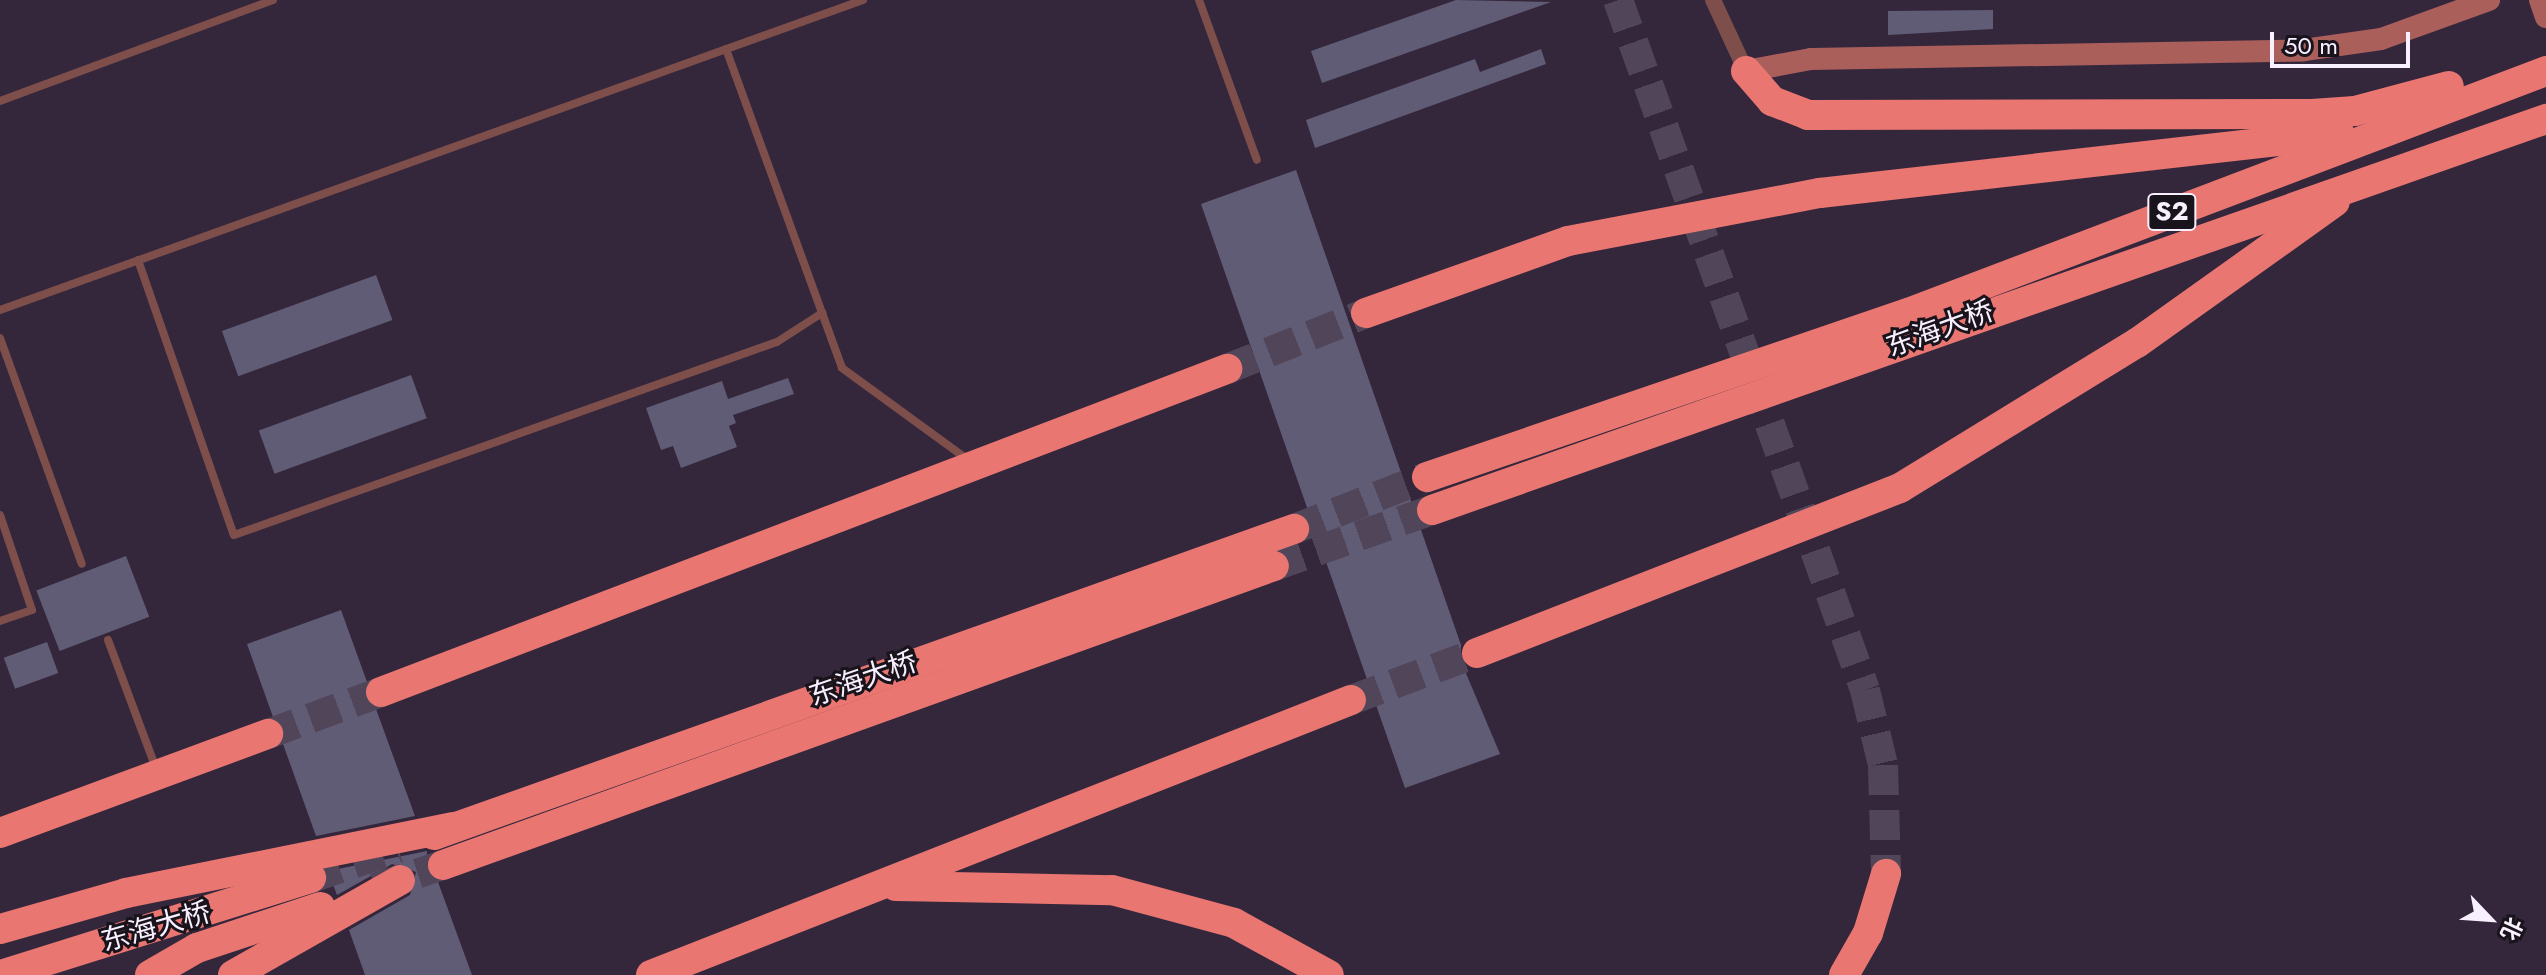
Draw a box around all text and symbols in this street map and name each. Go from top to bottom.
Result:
scale bar [2274,16,2414,66]
text: 50 m [2284,28,2338,63]
road number: S2 [2146,190,2198,234]
street label: 东海大桥 [1882,294,1998,364]
street label: 东海大桥 [805,645,921,713]
north arrow [2450,879,2530,959]
street label: 东海大桥 [98,895,214,959]
text: 北 [2493,912,2531,946]

